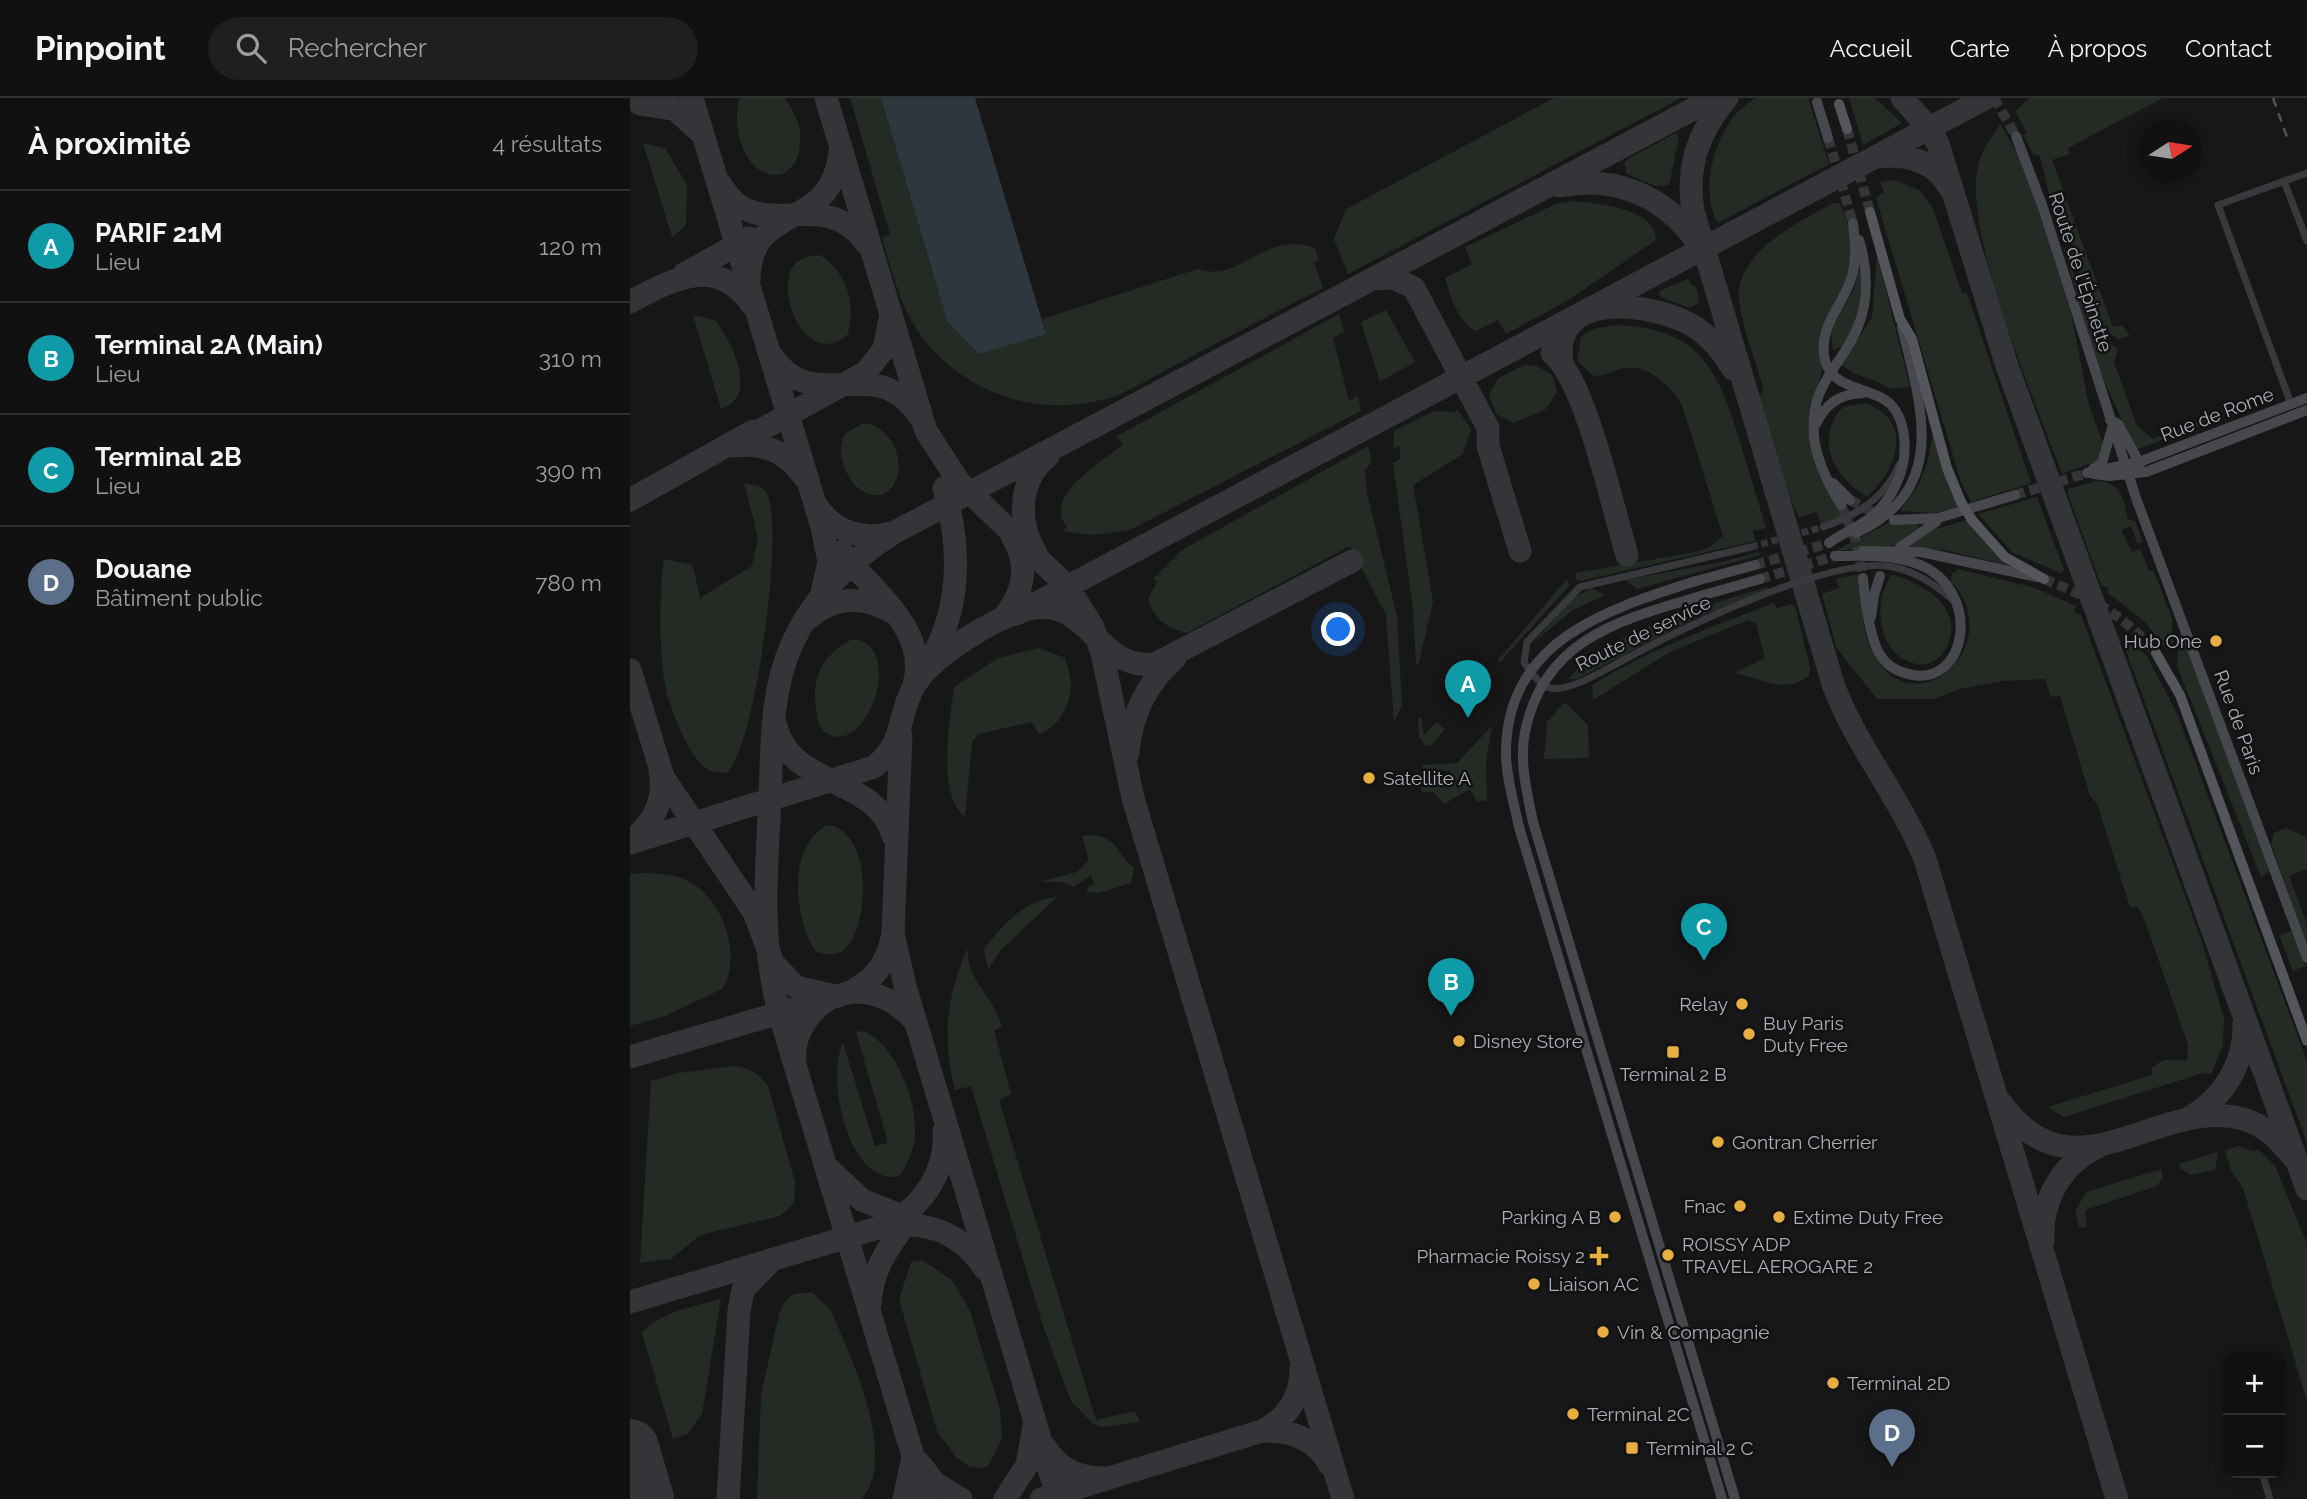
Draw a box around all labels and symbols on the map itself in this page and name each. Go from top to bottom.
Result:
north arrow [2139,119,2202,182]
street label: Route de l'Épinette [2045,189,2117,355]
street label: Rue de Rome [2157,382,2277,446]
street label: Route de service [1572,591,1714,675]
your location [1321,612,1355,646]
place label: Hub One [2124,630,2202,652]
marker: Hub One [2208,633,2224,649]
pin: A [1445,660,1491,718]
street label: Rue de Paris [2210,667,2268,777]
place label: Satellite A [1383,767,1471,789]
marker: Satellite A [1361,770,1377,786]
pin: C [1681,903,1727,961]
pin: B [1428,958,1474,1016]
place label: Relay [1679,993,1728,1015]
marker: Relay [1734,996,1750,1012]
place label: Buy Paris Duty Free [1763,1012,1848,1056]
marker: Buy Paris Duty Free [1741,1026,1757,1042]
place label: Disney Store [1473,1030,1583,1052]
marker: Disney Store [1451,1033,1467,1049]
marker: Terminal 2 B [1665,1044,1681,1060]
place label: Terminal 2 B [1619,1063,1727,1085]
place label: Gontran Cherrier [1732,1131,1878,1153]
marker: Gontran Cherrier [1710,1134,1726,1150]
place label: Fnac [1684,1195,1726,1217]
marker: Fnac [1732,1198,1748,1214]
place label: Parking A B [1501,1206,1601,1228]
place label: Extime Duty Free [1793,1206,1943,1228]
marker: Parking A B [1607,1209,1623,1225]
marker: Extime Duty Free [1771,1209,1787,1225]
place label: ROISSY ADP TRAVEL AEROGARE 2 [1682,1233,1873,1277]
place label: Pharmacie Roissy 2 [1416,1245,1585,1267]
marker: ROISSY ADP TRAVEL AEROGARE 2 [1660,1247,1676,1263]
marker: Pharmacie Roissy 2 [1591,1248,1607,1264]
place label: Liaison AC [1548,1273,1639,1295]
marker: Liaison AC [1526,1276,1542,1292]
place label: Vin & Compagnie [1617,1321,1769,1343]
marker: Vin & Compagnie [1595,1324,1611,1340]
place label: Terminal 2D [1847,1372,1950,1394]
marker: Terminal 2D [1825,1375,1841,1391]
place label: Terminal 2C [1587,1403,1690,1425]
marker: Terminal 2C [1565,1406,1581,1422]
pin: D [1869,1409,1915,1467]
place label: Terminal 2 C [1646,1437,1754,1459]
marker: Terminal 2 C [1624,1440,1640,1456]

